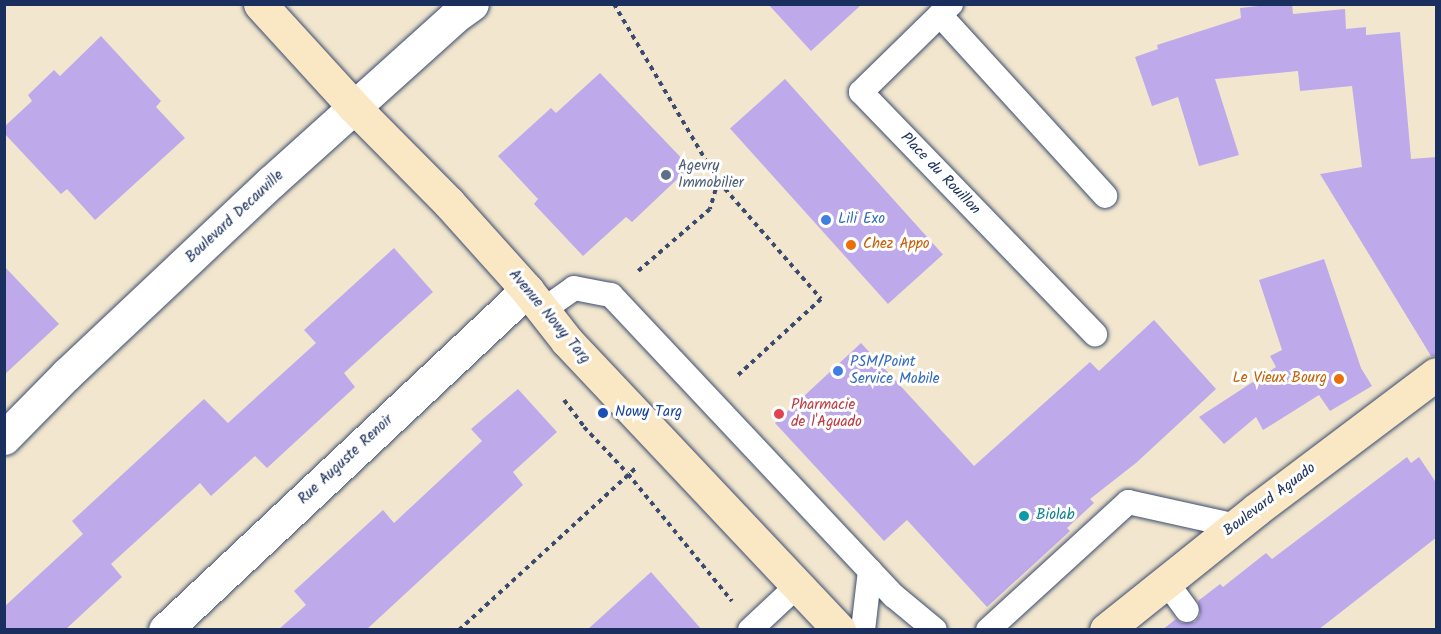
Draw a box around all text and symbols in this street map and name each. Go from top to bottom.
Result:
street label: Place du Rouillon [896,129,984,219]
place label: Agevry Immobilier [678,157,744,192]
street label: Boulevard Decauville [182,167,288,267]
marker: Agevry Immobilier [659,168,673,182]
place label: Lili Exo [838,211,885,229]
marker: Lili Exo [819,213,833,227]
place label: Chez Appo [863,236,930,254]
marker: Chez Appo [844,238,858,252]
street label: Avenue Nowy Targ [504,266,594,368]
place label: PSM/Point Service Mobile [850,353,940,388]
marker: PSM/Point Service Mobile [831,364,845,378]
place label: Le Vieux Bourg [1232,370,1327,388]
marker: Le Vieux Bourg [1332,372,1346,386]
place label: Pharmacie de l'Aguado [791,396,862,431]
place label: Nowy Targ [615,404,682,422]
marker: Nowy Targ [596,406,610,420]
marker: Pharmacie de l'Aguado [772,407,786,421]
street label: Rue Auguste Renoir [295,411,397,509]
street label: Boulevard Aguado [1220,460,1320,540]
place label: Biolab [1036,507,1075,525]
marker: Biolab [1017,509,1031,523]

